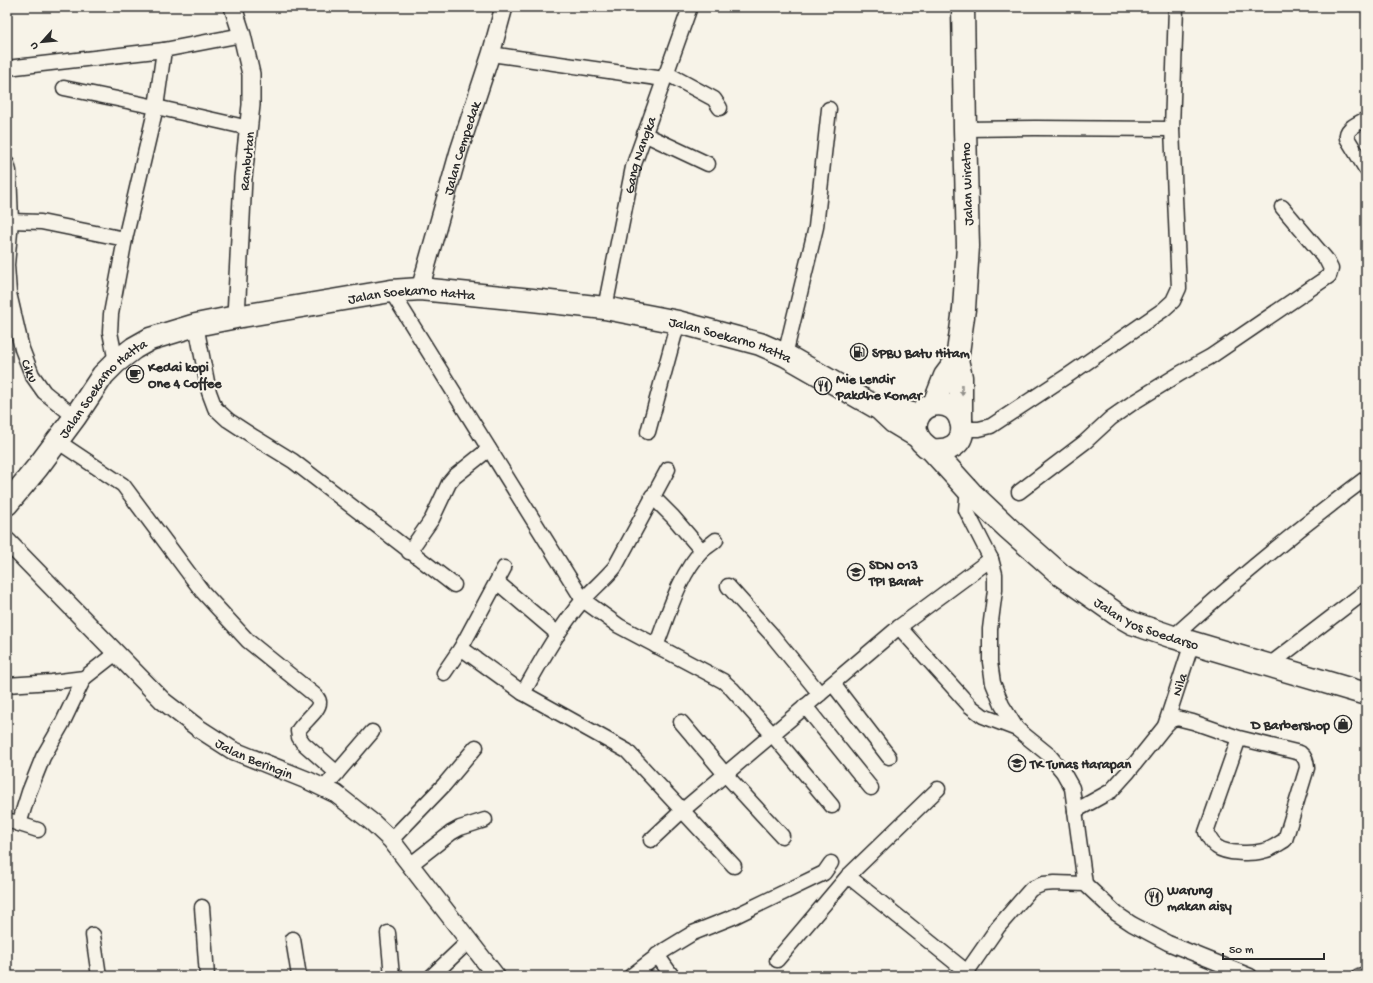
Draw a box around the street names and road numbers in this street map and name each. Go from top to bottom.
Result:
street label: Jalan Cempedak [441,98,486,197]
street label: Gang Nangka [622,114,662,195]
street label: Rambutan [237,131,260,192]
street label: Jalan Wiratno [959,142,978,226]
street label: Jalan Soekarno Hatta [347,283,477,309]
street label: Jalan Soekarno Hatta [667,314,795,369]
street label: Jalan Soekarno Hatta [56,336,152,443]
street label: Ciku [16,357,41,387]
street label: Jalan Yos Soedarso [1090,595,1200,655]
street label: Nila [1169,670,1193,699]
street label: Jalan Beringin [211,735,295,785]

